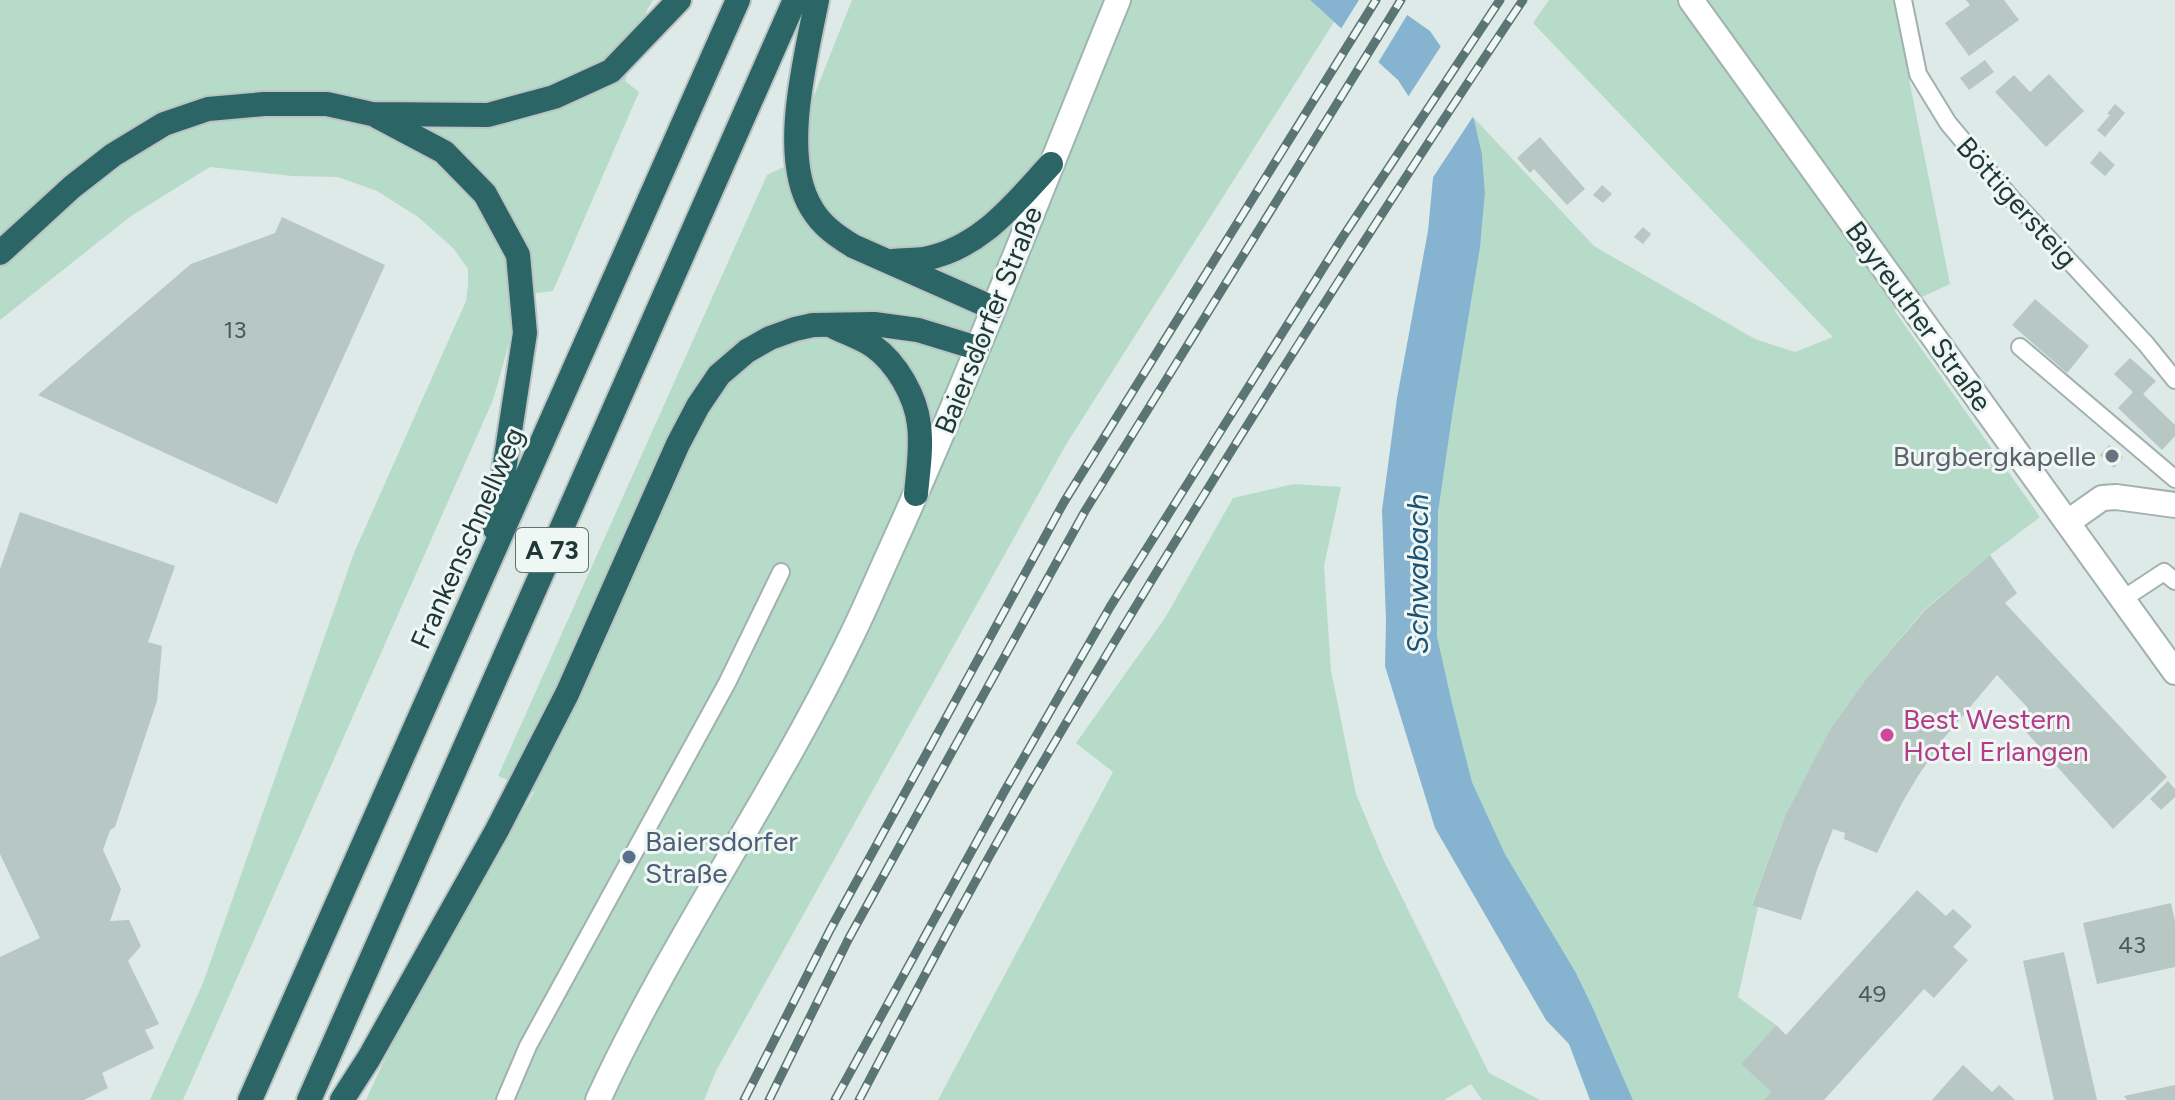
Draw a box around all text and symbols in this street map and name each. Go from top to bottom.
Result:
street label: Böttigersteig [1950,130,2084,274]
street label: Baiersdorfer Straße [927,201,1049,439]
street label: Bayreuther Straße [1839,214,1999,418]
house number: 13 [224,315,246,344]
street label: Frankenschnellweg [403,422,531,654]
place label: Burgbergkapelle [1893,439,2096,473]
marker: Burgbergkapelle [2103,447,2121,465]
water label: Schwabach [1399,494,1436,654]
road number: A 73 [516,528,588,572]
place label: Best Western Hotel Erlangen [1903,702,2089,768]
marker: Best Western Hotel Erlangen [1878,726,1896,744]
place label: Baiersdorfer Straße [645,824,798,890]
marker: Baiersdorfer Straße [620,848,638,866]
house number: 43 [2118,930,2146,959]
house number: 49 [1858,979,1886,1008]

